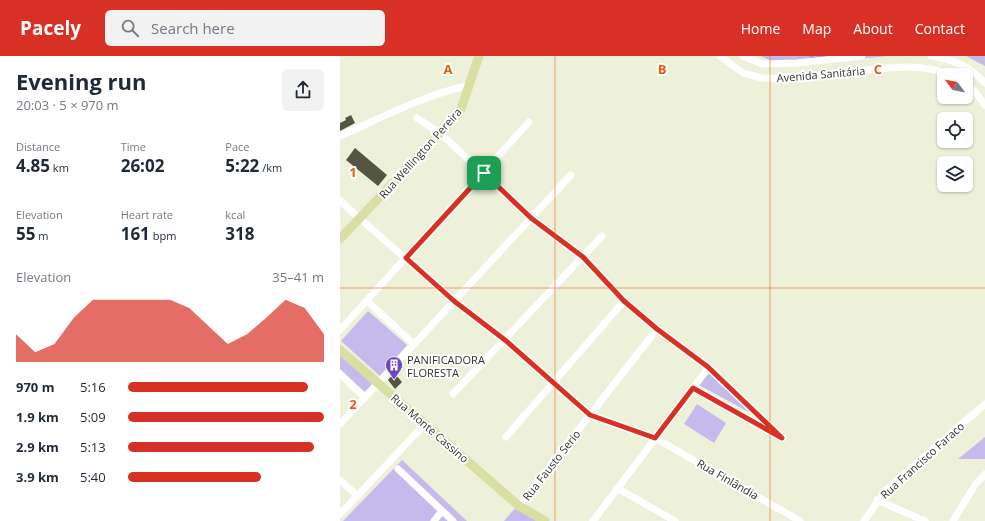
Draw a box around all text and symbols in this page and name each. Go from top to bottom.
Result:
search box [105,10,385,46]
text: Pacely [20,15,81,41]
icon: search [119,17,141,39]
text: Search here [151,18,235,38]
text: Home [741,19,780,38]
text: Map [802,19,831,38]
text: About [853,19,893,38]
text: Contact [915,19,965,38]
text: A [444,60,453,78]
text: B [658,60,667,78]
text: C [874,60,882,78]
street label: Avenida Sanitária [776,63,866,85]
text: Evening run [16,66,147,96]
north arrow [937,68,973,104]
map controls [937,68,973,192]
button: share [282,69,324,111]
text: 20:03 · 5 × 970 m [16,96,119,114]
street label: Rua Wellington Pereira [375,105,465,201]
button: locate [937,112,973,148]
text: Distance [16,139,60,154]
text: Time [121,139,146,154]
text: Pace [225,139,250,154]
text: 4.85 [16,154,50,177]
text: 26:02 [121,154,164,177]
text: 5:22 [225,154,259,177]
pin [467,156,501,190]
button: layers [937,156,973,192]
text: km [50,160,69,175]
text: /km [259,160,282,175]
icon: arrive [473,162,495,184]
text: 1 [349,163,357,181]
text: Elevation [16,207,63,222]
text: Heart rate [121,207,173,222]
text: kcal [225,207,245,222]
text: 55 [16,222,35,245]
text: 161 [121,222,150,245]
text: 318 [225,222,255,245]
text: m [35,228,49,243]
text: bpm [150,228,176,243]
text: Elevation [16,268,71,286]
text: 35–41 m [272,268,324,286]
place label: PANIFICADORA FLORESTA [407,352,485,380]
building icon: PANIFICADORA FLORESTA [384,355,404,380]
text: 970 m [16,378,54,396]
text: 5:16 [80,378,106,396]
street label: Rua Monte Cassino [388,390,472,466]
text: 2 [349,395,357,413]
text: 1.9 km [16,408,59,426]
text: 5:09 [80,408,106,426]
street label: Rua Francisco Faraco [877,418,967,502]
street label: Rua Fausto Serio [519,426,584,503]
text: 2.9 km [16,438,59,456]
text: 5:13 [80,438,106,456]
street label: Rua Finlândia [694,455,762,503]
text: 3.9 km [16,468,59,486]
text: 5:40 [80,468,106,486]

